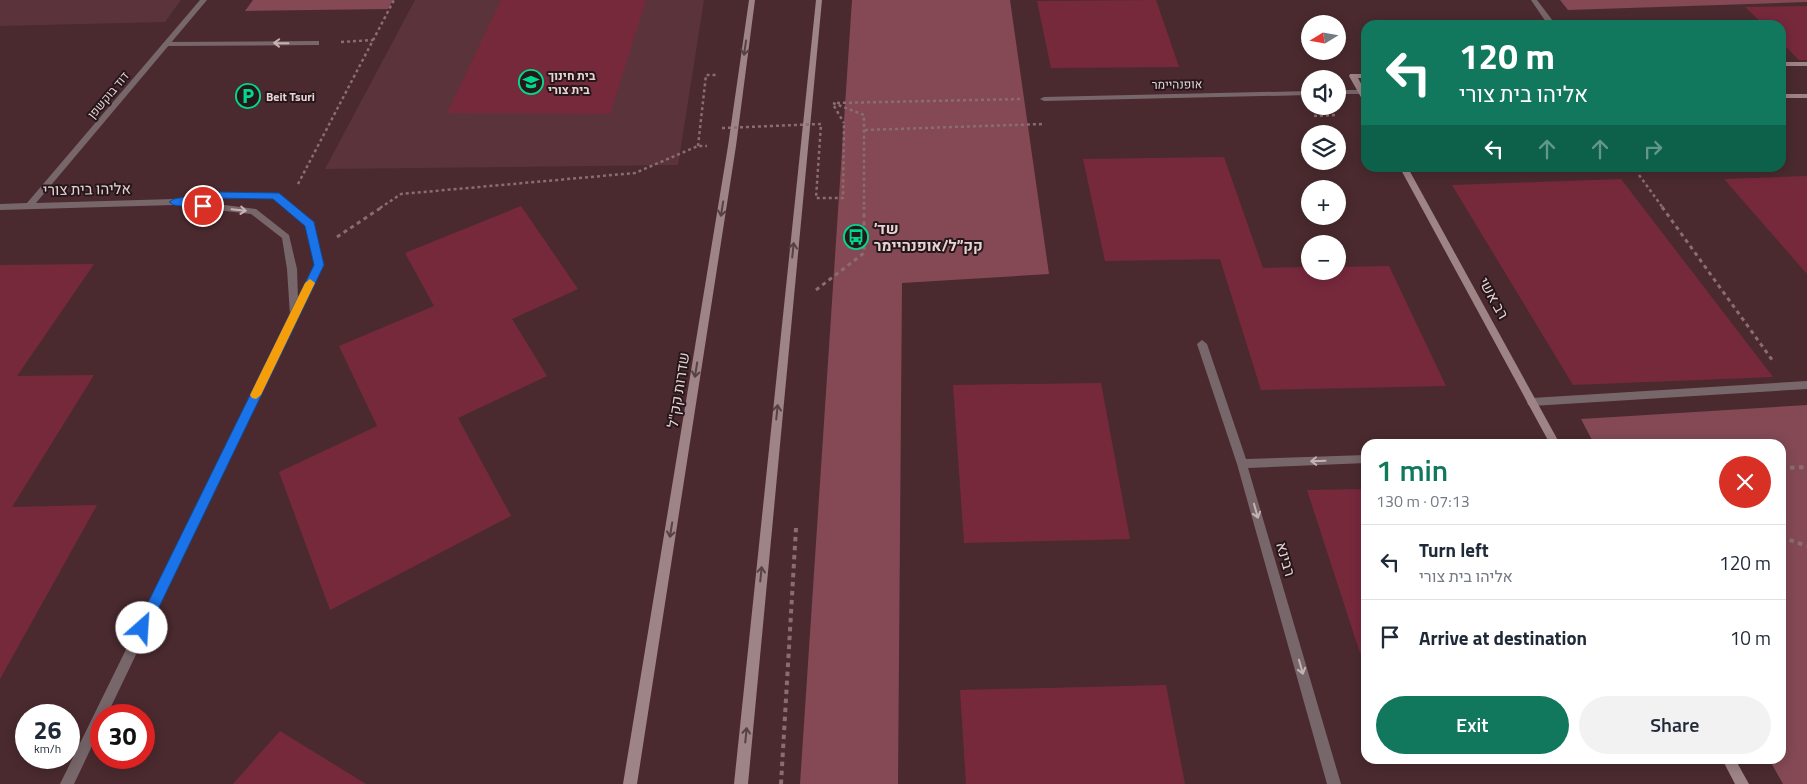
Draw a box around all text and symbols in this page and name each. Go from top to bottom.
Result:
north arrow [1301,15,1346,60]
map controls [1301,15,1346,280]
text: 120 m [1459,29,1555,83]
one-way arrow [274,38,290,48]
one-way arrow [740,40,750,56]
icon: left [1376,40,1441,105]
place label: בית חינוך בית צורי [548,66,596,99]
street label: דוד בוקשפן [83,67,133,123]
school or university icon: בית חינוך בית צורי [518,69,544,95]
button: sound [1301,70,1346,115]
street label: אופנהיימר [1151,74,1203,94]
text: אליהו בית צורי [1459,77,1588,111]
parking icon: Beit Tsuri [235,83,261,109]
place label: Beit Tsuri [266,87,315,106]
button: layers [1301,125,1346,170]
icon: left [1480,135,1508,163]
icon: ahead [1533,135,1561,163]
icon: ahead [1586,135,1614,163]
icon: right [1639,135,1667,163]
street label: אליהו בית צורי [43,177,131,201]
button: + [1301,180,1346,225]
pin [182,185,224,227]
icon: arrive [189,192,217,220]
one-way arrow [717,201,727,217]
one-way arrow [231,205,247,215]
place label: שד׳ קק״ל/אופנהיימר [874,217,983,257]
bus stop icon: שד׳ קק״ל/אופנהיימר [843,224,869,250]
button: − [1301,235,1346,280]
one-way arrow [788,243,798,259]
street label: רב אשי [1473,273,1515,323]
street label: שדרות קק"ל [661,351,695,429]
one-way arrow [691,361,701,377]
one-way arrow [772,404,782,420]
text: 1 min [1376,447,1448,493]
one-way arrow [1310,456,1326,465]
button: close [1719,456,1771,508]
text: 130 m · 07:13 [1376,489,1470,513]
one-way arrow [1251,502,1261,518]
one-way arrow [665,522,675,538]
text: Turn left [1419,535,1489,564]
street label: רבינא [1270,539,1302,579]
icon: left [1376,548,1404,576]
text: 120 m [1719,548,1771,577]
text: אליהו בית צורי [1419,564,1513,588]
one-way arrow [757,566,766,582]
position arrow [115,601,167,653]
icon: arrive [1376,623,1404,651]
text: Arrive at destination [1419,623,1587,652]
text: 10 m [1730,623,1771,652]
one-way arrow [1296,658,1306,674]
button: Exit [1376,696,1569,754]
button: Share [1579,696,1771,754]
speed limit sign: 30 [90,704,155,769]
text: 26 [33,711,62,749]
one-way arrow [741,728,750,744]
text: km/h [34,739,61,758]

